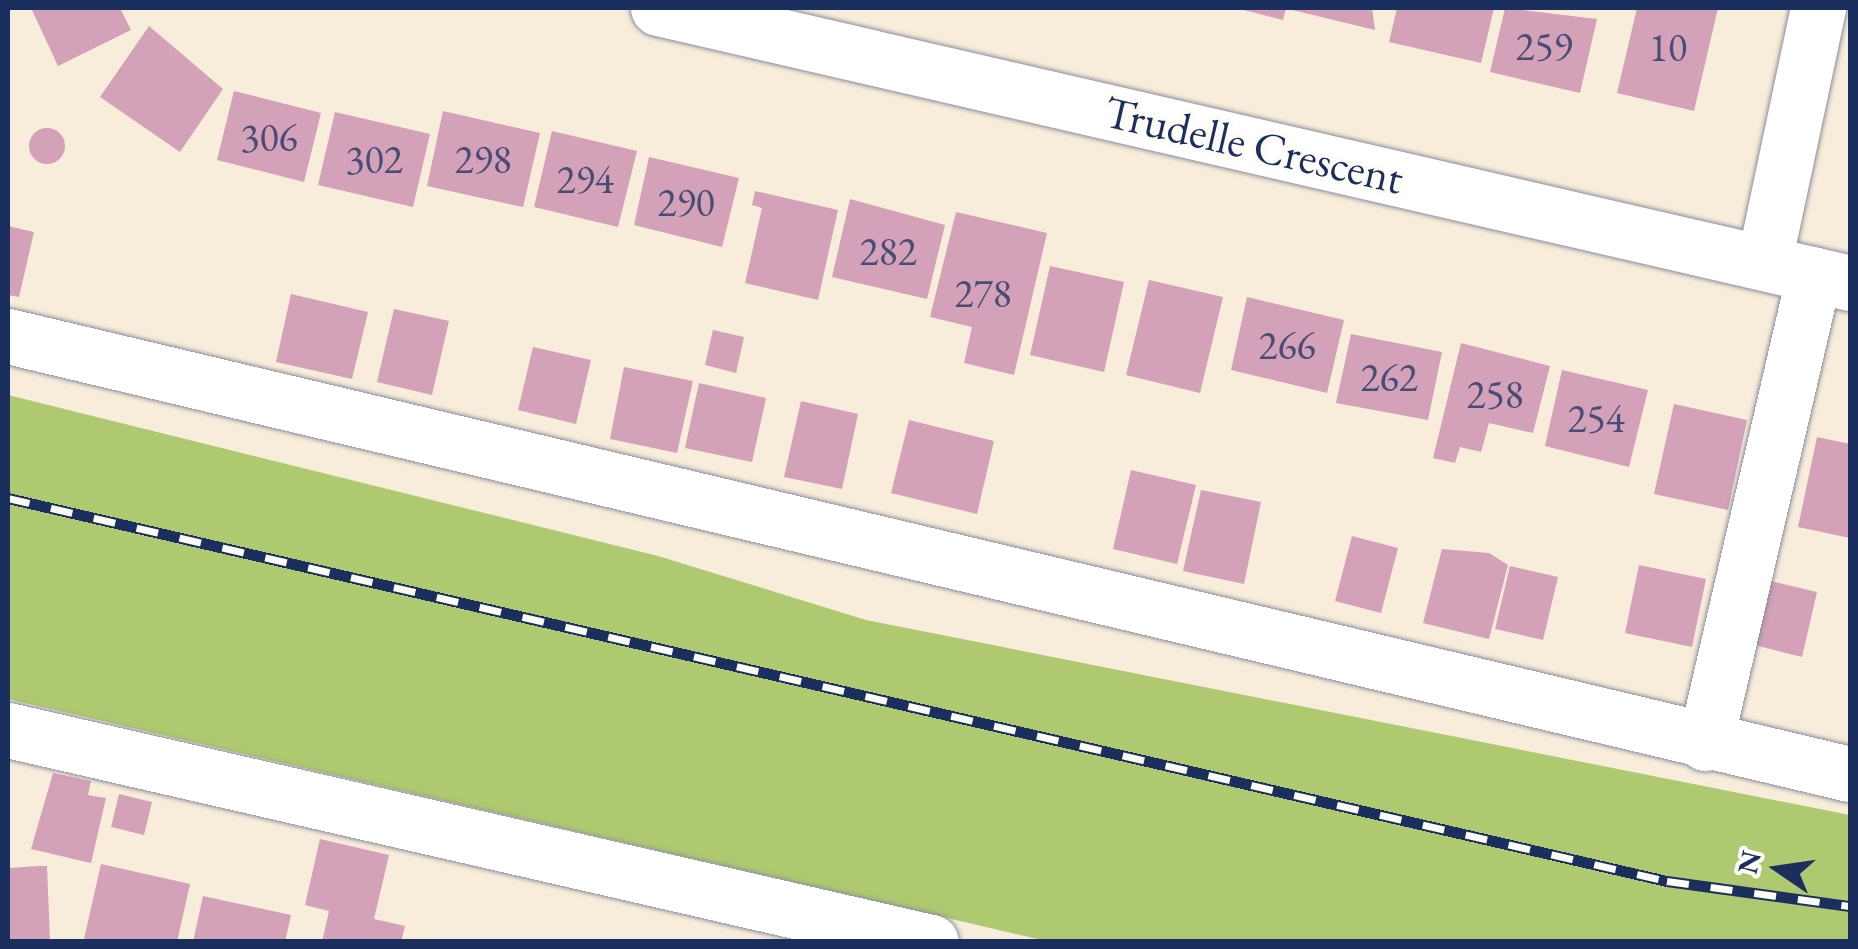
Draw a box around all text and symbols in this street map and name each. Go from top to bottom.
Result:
house number: 259 [1515,22,1573,70]
house number: 10 [1649,23,1687,71]
street label: Trudelle Crescent [1099,84,1409,206]
house number: 306 [240,113,298,161]
house number: 302 [345,135,403,183]
house number: 298 [454,135,512,183]
house number: 294 [556,155,614,203]
house number: 290 [657,178,715,226]
house number: 282 [859,227,917,275]
house number: 278 [954,269,1012,317]
house number: 266 [1258,321,1316,369]
house number: 262 [1360,353,1418,401]
house number: 258 [1466,370,1524,418]
house number: 254 [1567,394,1625,442]
north arrow [1728,819,1828,919]
text: N [1729,847,1769,877]

